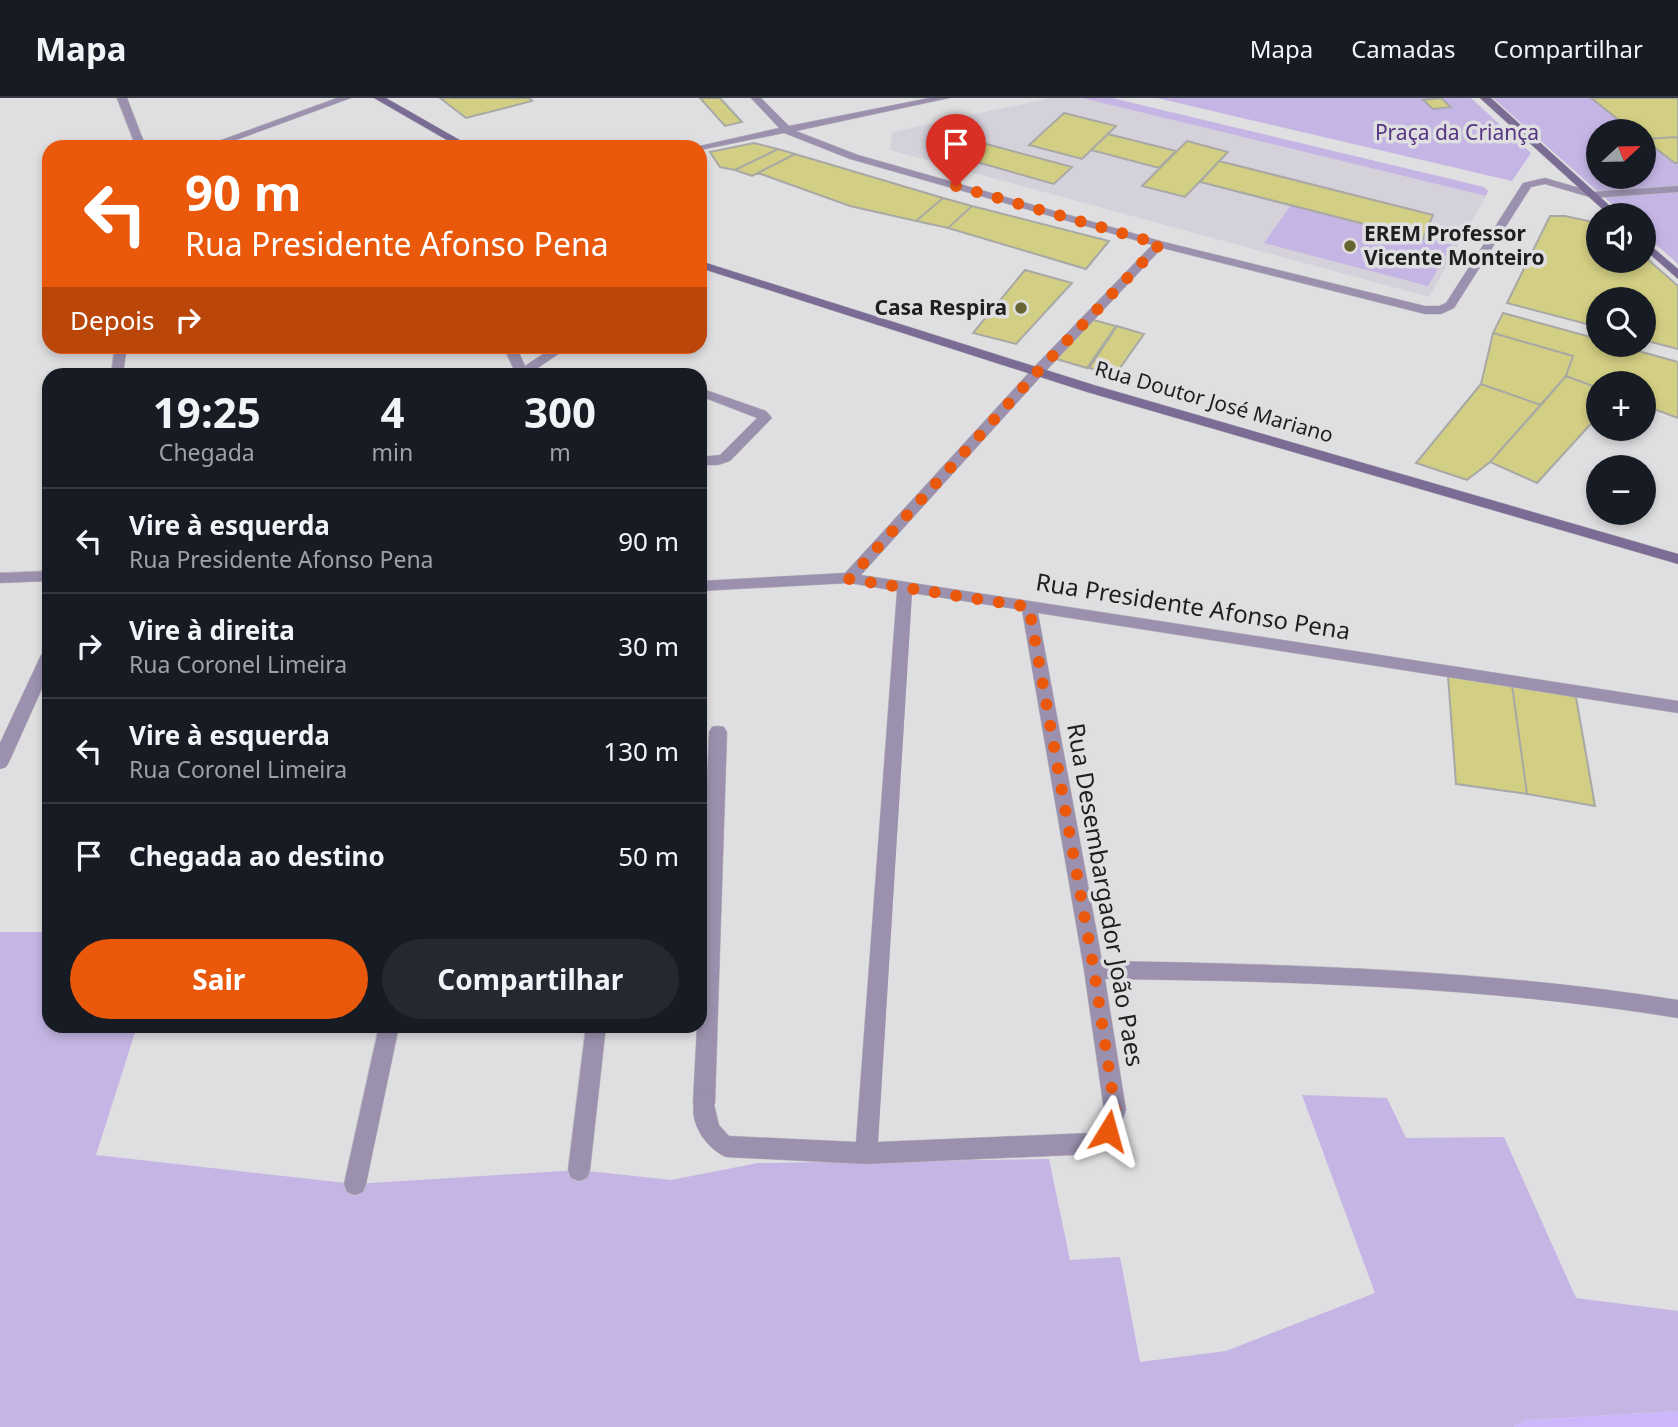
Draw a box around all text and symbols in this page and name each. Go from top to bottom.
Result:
text: Mapa [35,26,127,71]
text: Mapa [1250,32,1313,65]
text: Camadas [1351,32,1455,65]
text: Compartilhar [1493,32,1643,65]
pin [926,114,986,186]
park label: Praça da Criança [1375,118,1539,146]
north arrow [1586,119,1656,189]
map controls [1586,119,1656,525]
icon: arrive [937,125,975,163]
text: 90 m [185,159,302,225]
icon: left [70,168,161,259]
button: sound [1586,203,1656,273]
place label: EREM Professor Vicente Monteiro [1364,219,1545,271]
text: Rua Presidente Afonso Pena [185,222,609,265]
marker: EREM Professor Vicente Monteiro [1342,238,1358,254]
button: search [1586,287,1656,357]
place label: Casa Respira [874,293,1007,321]
marker: Casa Respira [1013,300,1029,316]
icon: right [169,301,207,339]
text: Depois [70,302,155,338]
street label: Rua Doutor José Mariano [1092,354,1337,449]
button: + [1586,371,1656,441]
text: 19:25 [153,383,261,440]
text: 4 [380,383,404,440]
text: 300 [524,383,596,440]
text: Chegada [159,436,255,468]
text: min [372,436,413,468]
text: m [549,436,571,468]
button: − [1586,455,1656,525]
text: Vire à esquerda [129,507,330,543]
icon: left [70,522,108,560]
text: 90 m [618,523,679,559]
text: Rua Presidente Afonso Pena [129,543,434,575]
street label: Rua Presidente Afonso Pena [1034,564,1353,647]
text: Vire à direita [129,612,295,648]
icon: right [70,627,108,665]
text: 30 m [618,628,679,664]
text: Rua Coronel Limeira [129,648,347,680]
text: Vire à esquerda [129,717,330,753]
street label: Rua Desembargador João Paes [1060,721,1153,1069]
icon: left [70,732,108,770]
text: 130 m [603,733,679,769]
text: Rua Coronel Limeira [129,753,347,785]
icon: arrive [70,837,108,875]
text: Chegada ao destino [129,838,385,874]
text: 50 m [618,838,679,874]
button: Sair [70,939,368,1019]
button: Compartilhar [382,939,679,1019]
position arrow [1071,1094,1145,1168]

